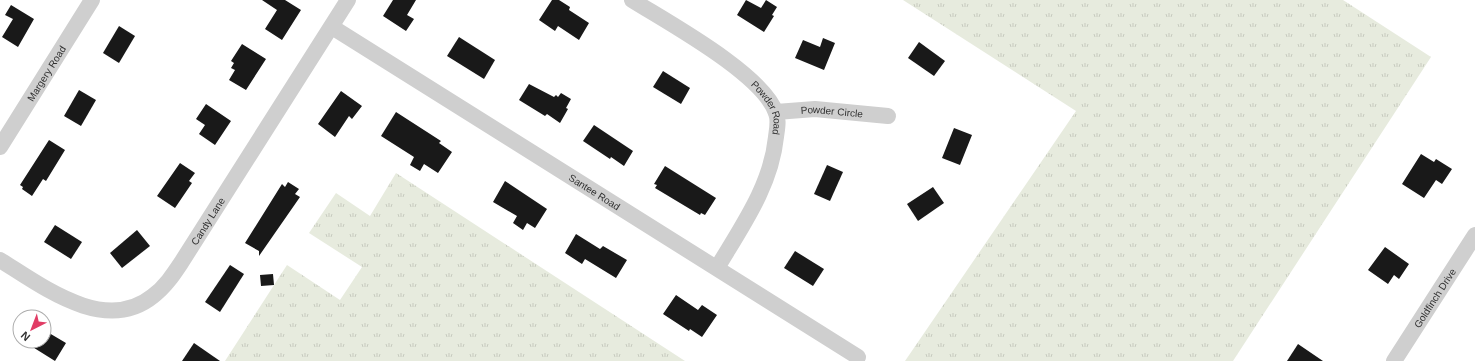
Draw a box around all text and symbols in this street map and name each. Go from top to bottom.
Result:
street label: Margery Road [25,43,68,103]
street label: Powder Road [749,78,783,136]
street label: Powder Circle [800,103,864,119]
street label: Santee Road [567,172,622,212]
street label: Candy Lane [189,195,227,247]
street label: Goldfinch Drive [1411,266,1458,330]
north arrow [12,309,52,349]
text: N [18,329,32,344]

